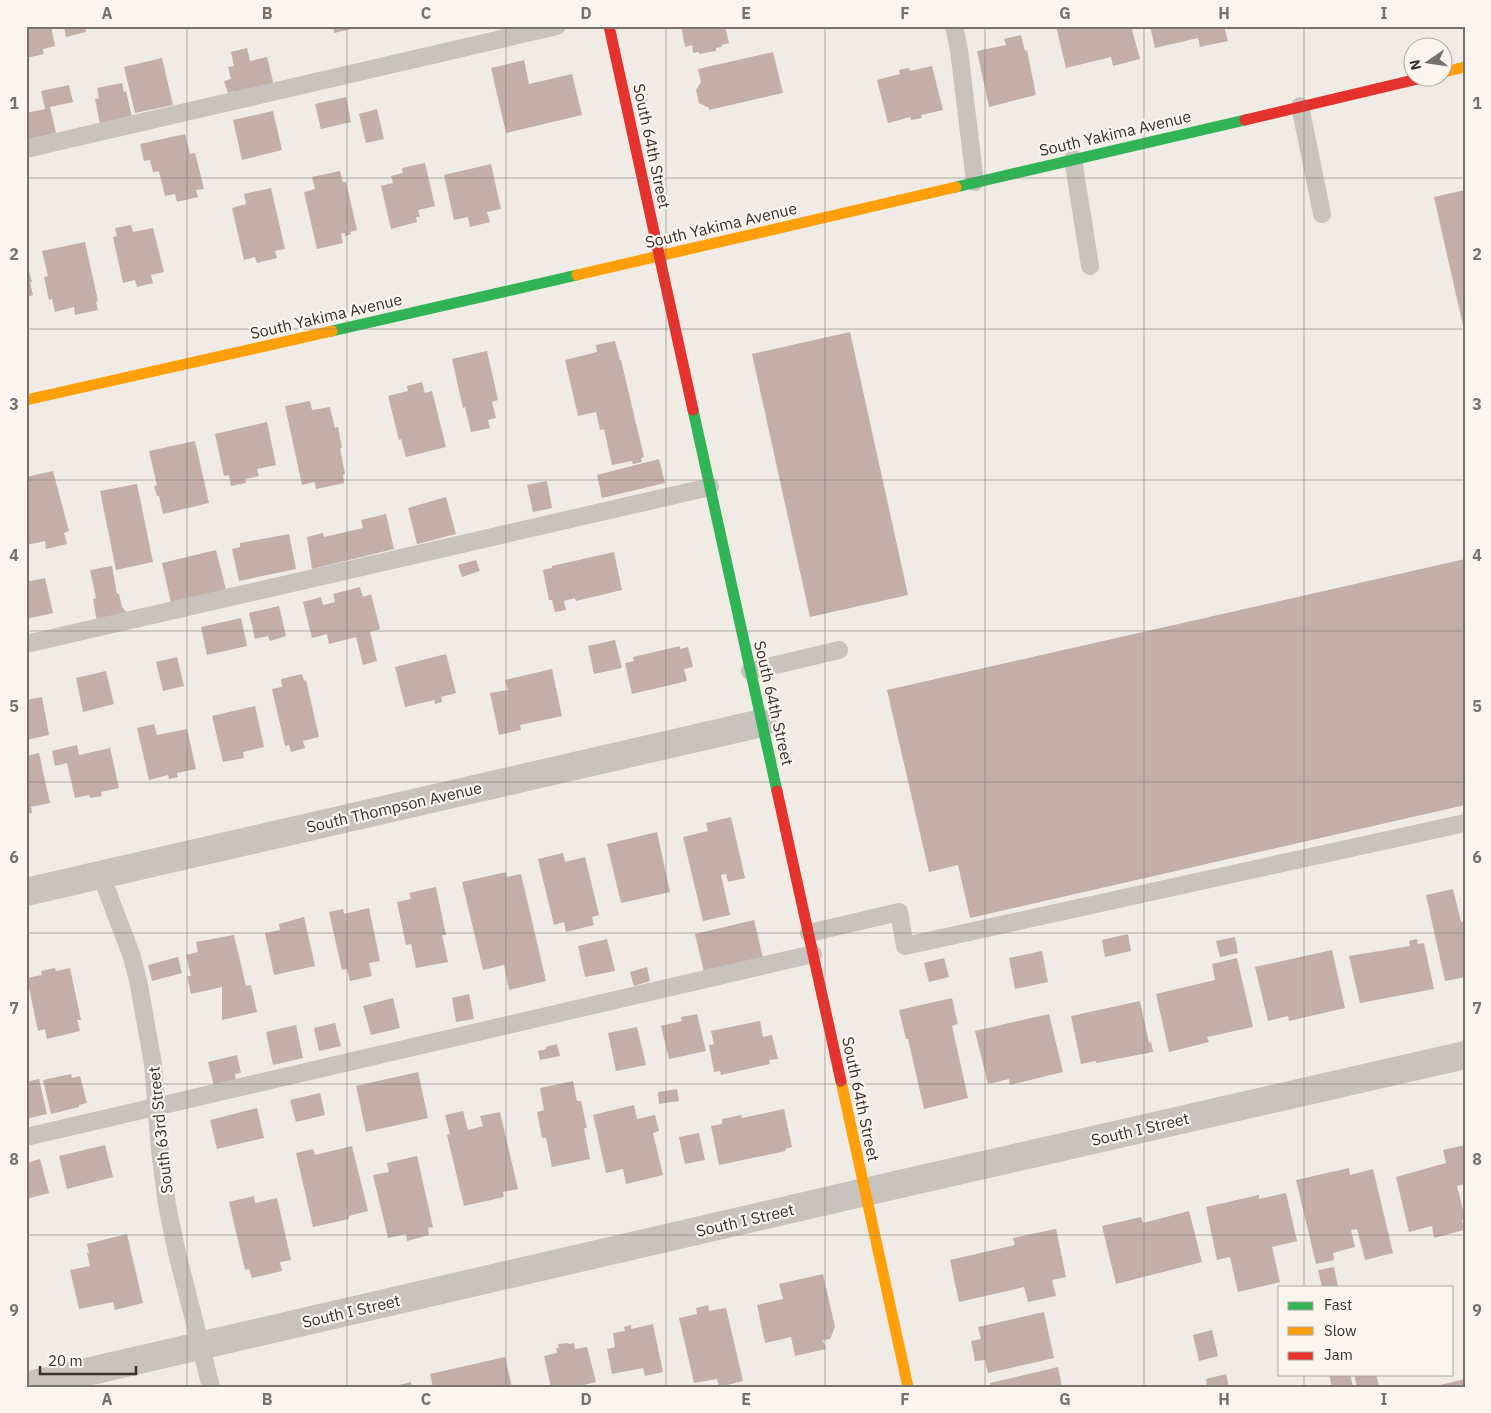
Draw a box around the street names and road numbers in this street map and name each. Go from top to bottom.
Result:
street label: South 64th Street [629,82,675,210]
street label: South Yakima Avenue [1037,106,1193,160]
street label: South Yakima Avenue [643,198,799,252]
street label: South Yakima Avenue [248,289,404,343]
street label: South 64th Street [750,639,798,767]
street label: South Thompson Avenue [304,777,484,837]
street label: South 64th Street [838,1035,884,1163]
street label: South 63rd Street [143,1065,177,1195]
street label: South I Street [1089,1108,1191,1150]
street label: South I Street [694,1199,796,1241]
street label: South I Street [300,1290,402,1332]

